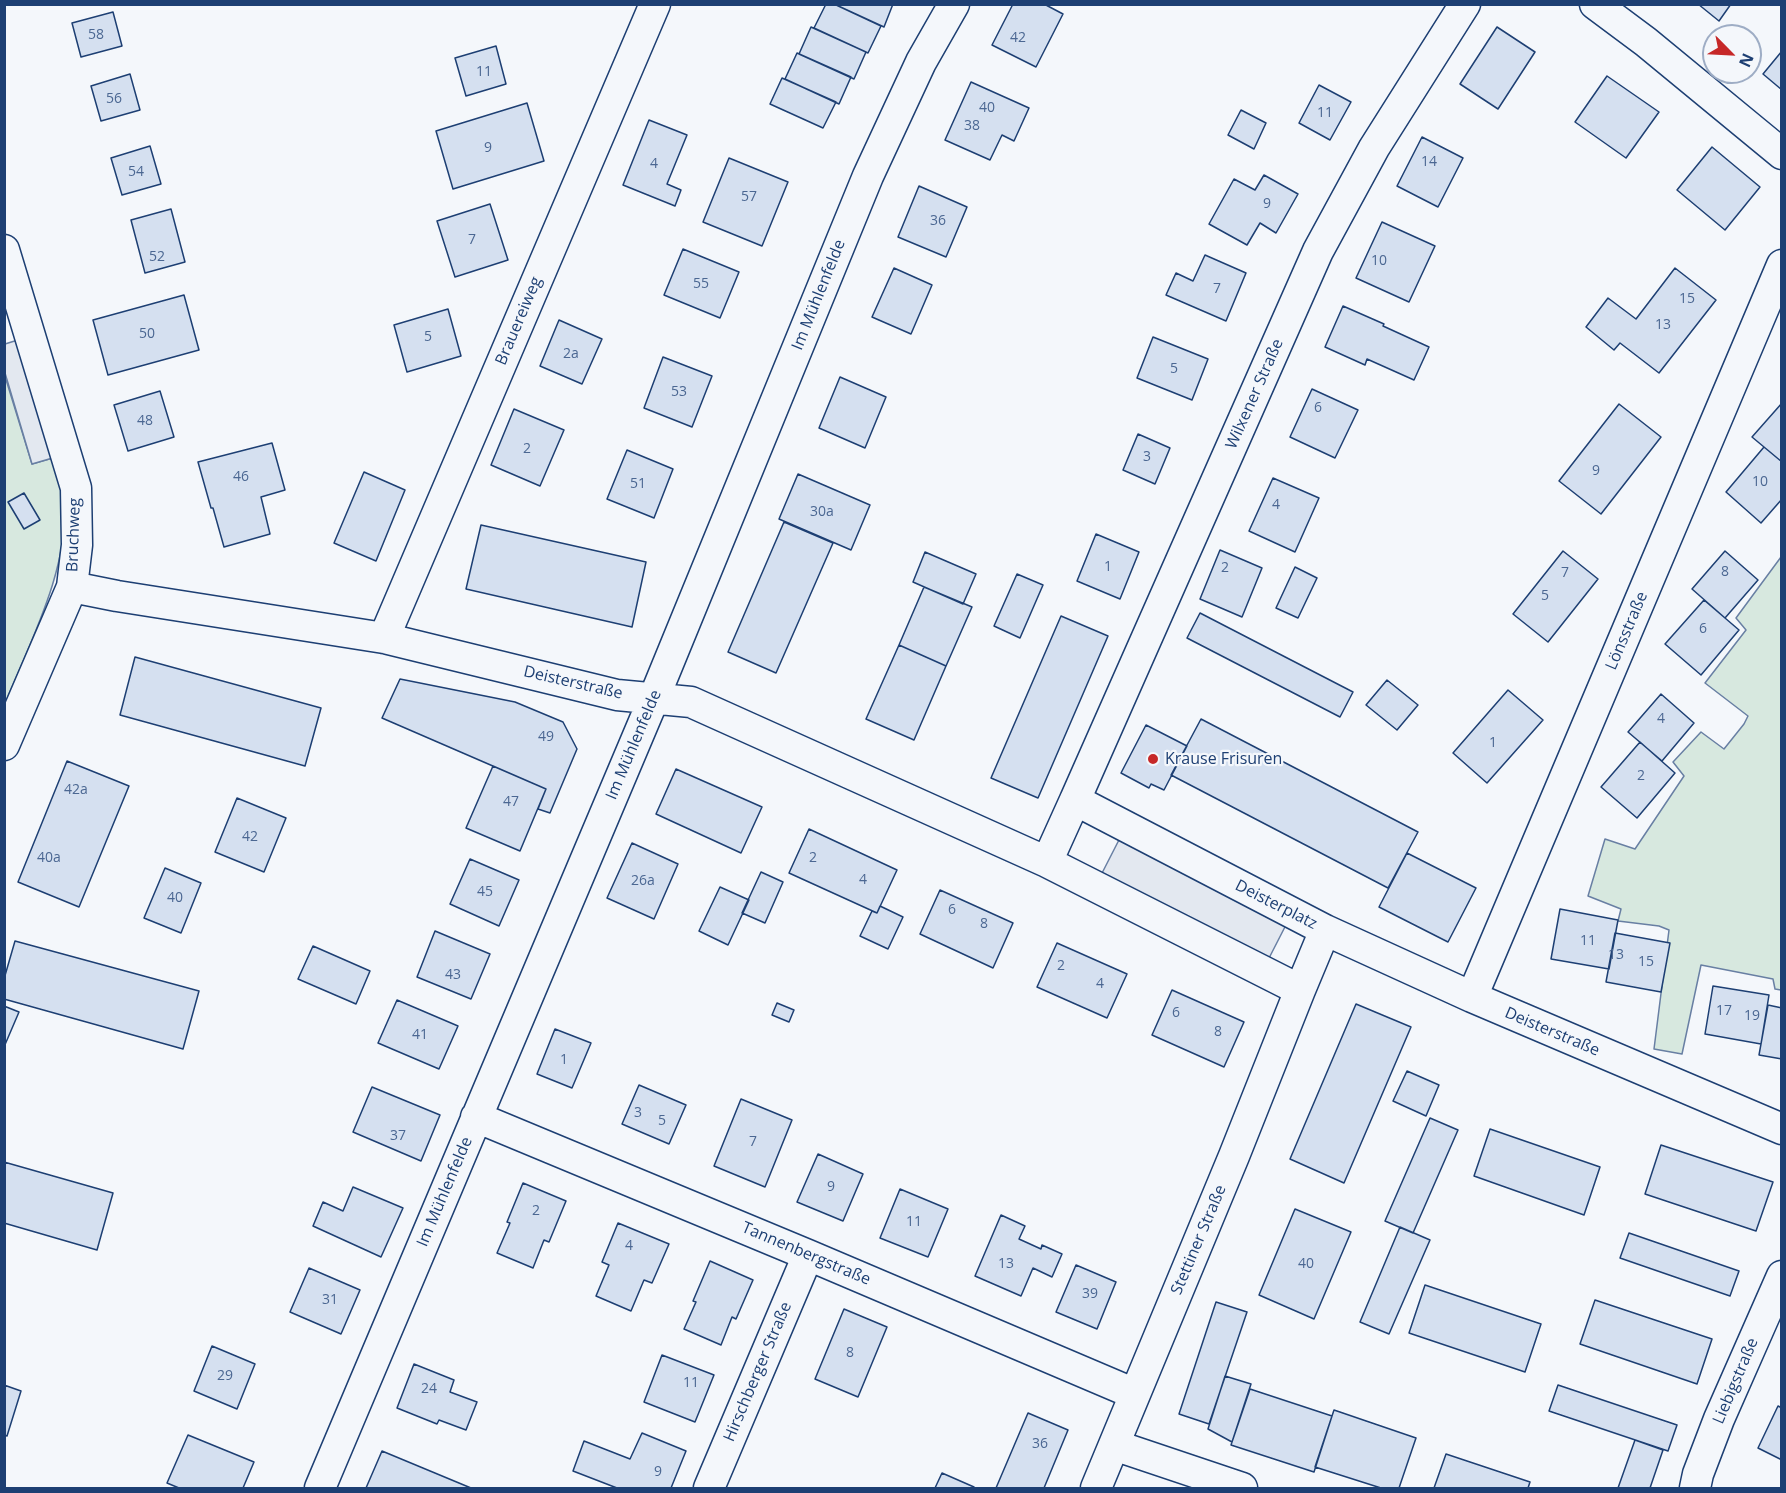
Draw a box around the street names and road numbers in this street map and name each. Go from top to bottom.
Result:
street label: Im Mühlenfelde [788,237,850,353]
street label: Brauereiweg [492,274,546,368]
street label: Wilxener Straße [1222,336,1288,452]
street label: Bruchweg [63,498,85,572]
street label: Lönsstraße [1602,589,1652,673]
street label: Deisterstraße [522,662,624,704]
street label: Im Mühlenfelde [602,687,666,803]
street label: Deisterplatz [1232,876,1320,934]
street label: Deisterstraße [1502,1003,1602,1061]
street label: Im Mühlenfelde [413,1134,477,1250]
street label: Stettiner Straße [1167,1182,1231,1298]
street label: Tannenbergstraße [739,1218,873,1290]
street label: Hirschberger Straße [720,1299,796,1445]
street label: Liebigstraße [1709,1335,1763,1427]

